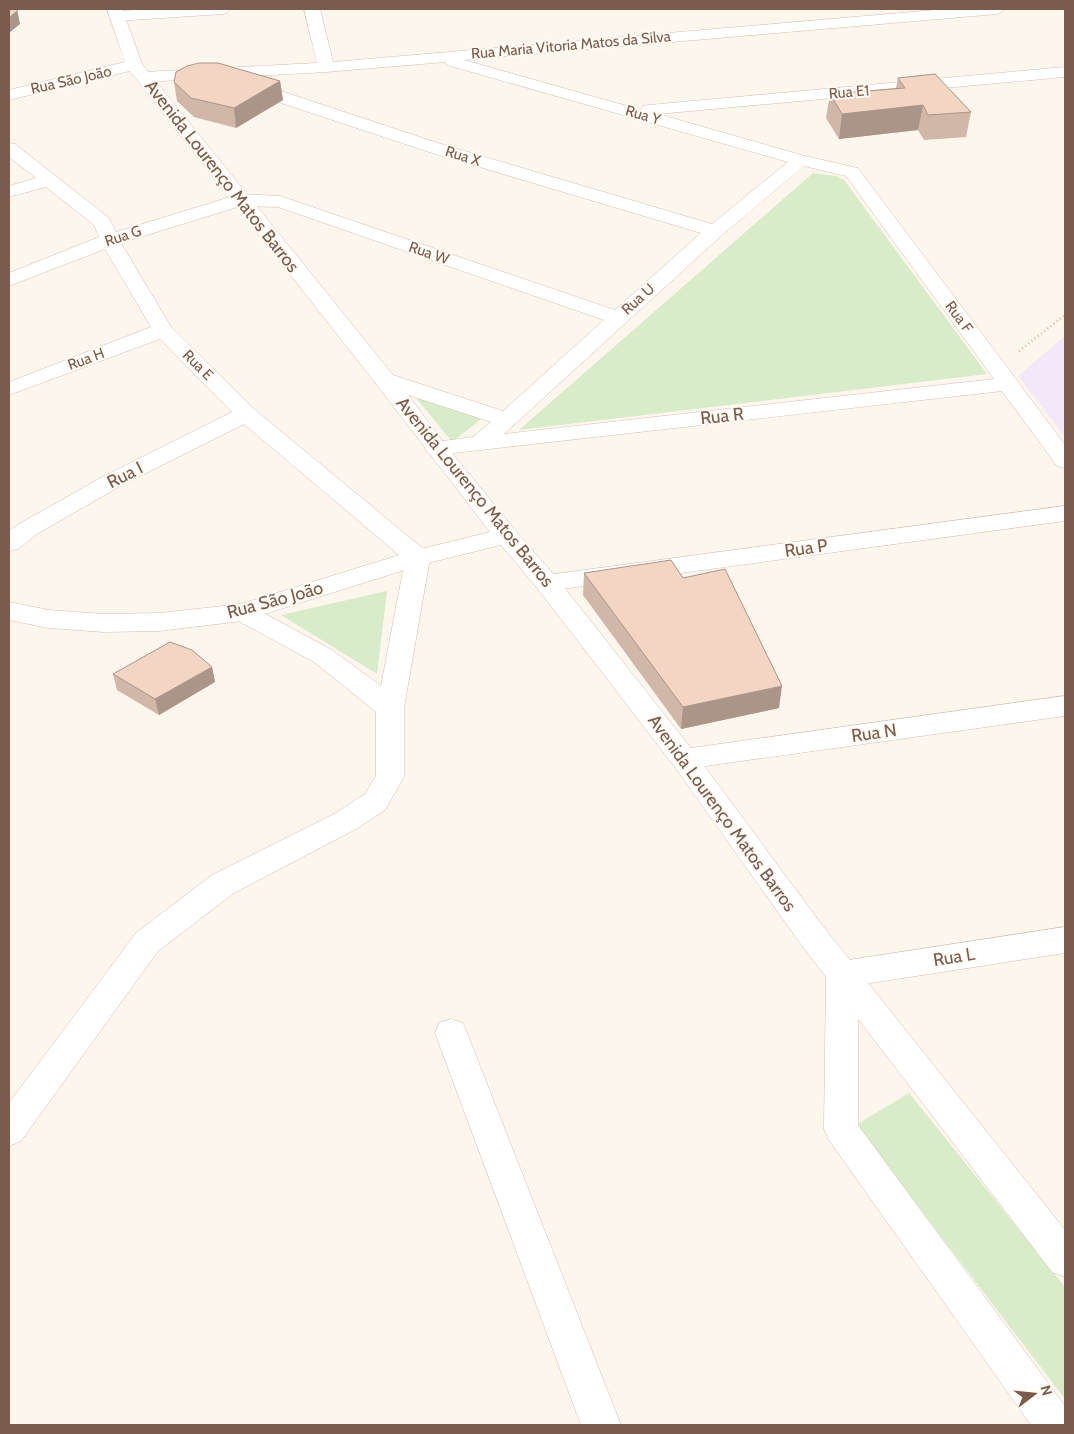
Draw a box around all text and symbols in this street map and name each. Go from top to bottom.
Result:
street label: Rua Maria Vitoria Matos da Silva [470,27,672,63]
street label: Rua São João [29,62,113,98]
street label: Avenida Lourenço Matos Barros [140,75,304,277]
street label: Rua E1 [828,81,870,103]
street label: Rua Y [623,101,663,129]
street label: Rua X [443,142,483,170]
street label: Rua G [102,222,144,250]
street label: Rua W [406,238,452,269]
street label: Rua U [618,280,658,318]
street label: Rua F [941,297,977,337]
street label: Rua H [65,344,107,374]
street label: Rua E [179,346,217,384]
street label: Avenida Lourenço Matos Barros [392,393,558,591]
street label: Rua R [699,403,745,429]
street label: Rua I [103,457,147,493]
street label: Rua P [783,534,829,562]
street label: Rua São João [225,577,326,623]
street label: Avenida Lourenço Matos Barros [643,710,801,916]
street label: Rua N [850,719,898,747]
street label: Rua L [932,943,976,971]
north arrow [1009,1369,1059,1419]
text: N [1036,1383,1057,1398]

